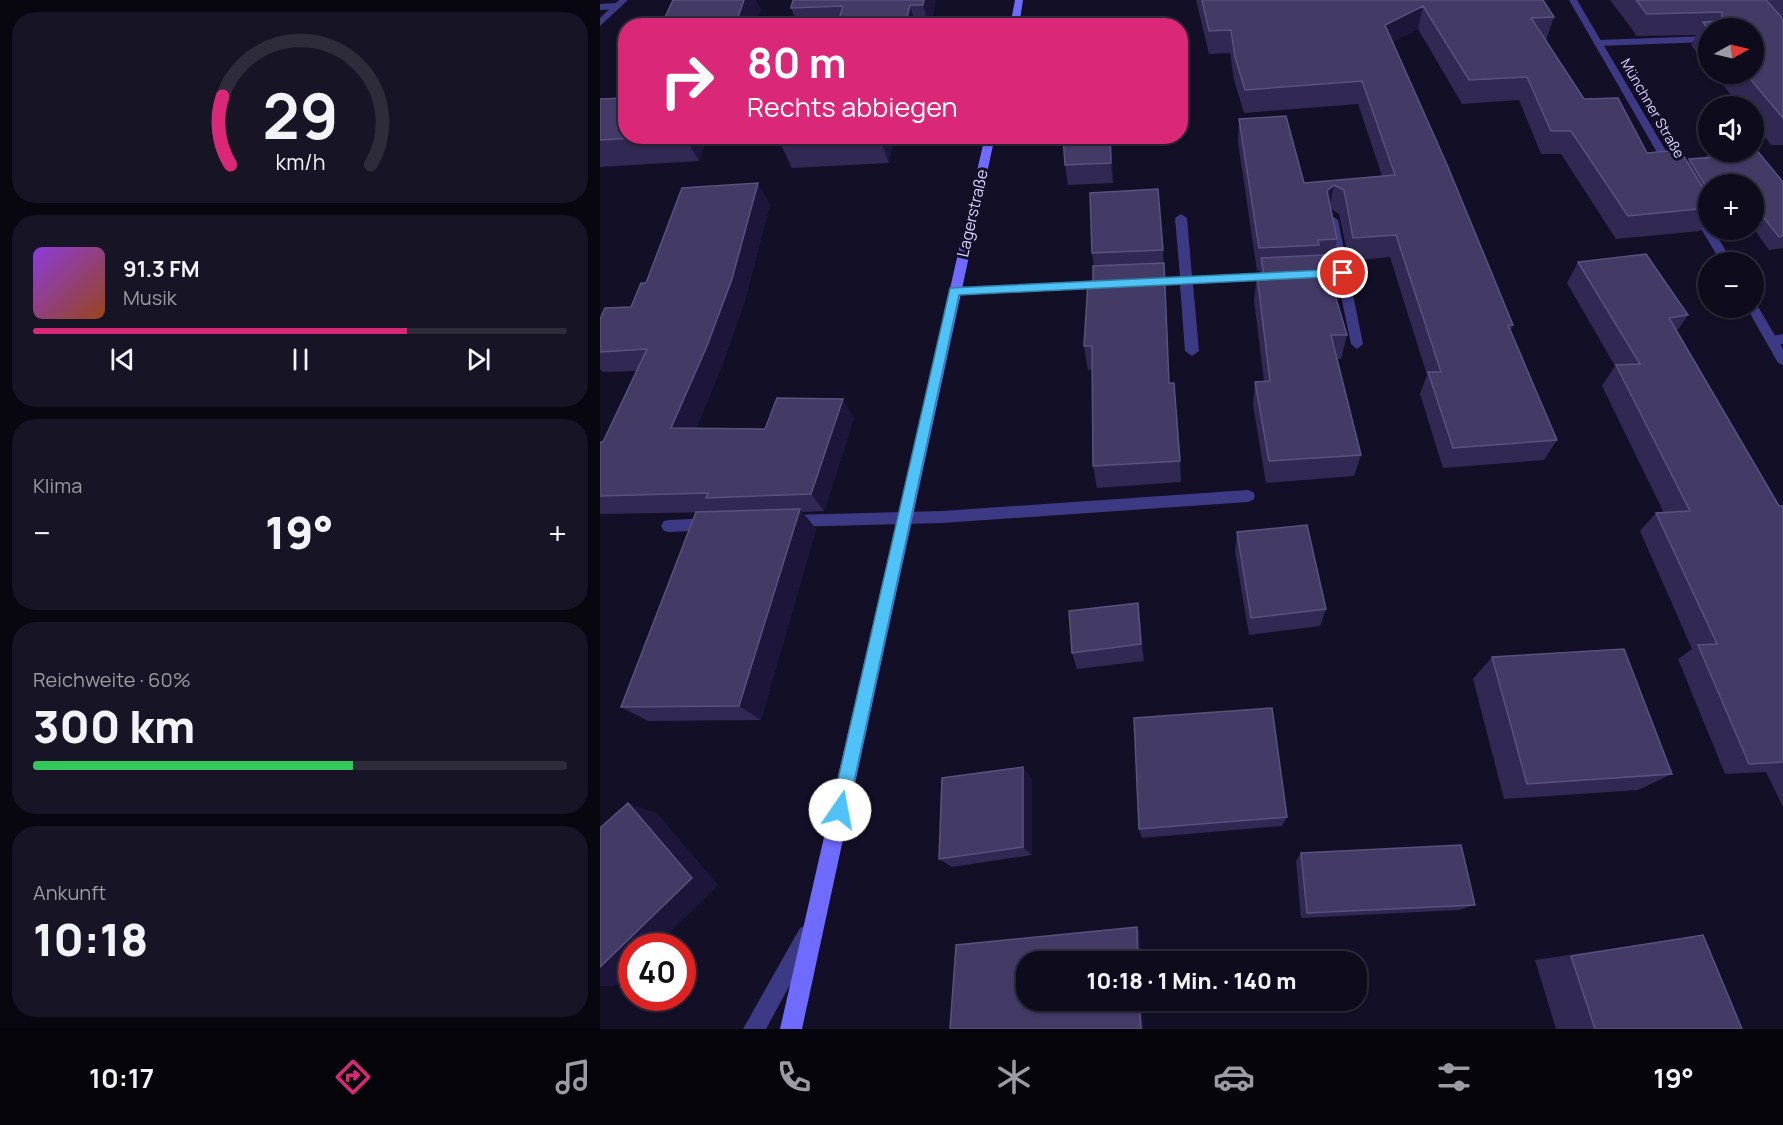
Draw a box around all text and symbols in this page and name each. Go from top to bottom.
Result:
north arrow [1698,18,1764,84]
map controls [1698,18,1764,318]
text: 80 m [747,33,847,91]
icon: right [648,42,726,120]
street label: Münchner Straße [1617,55,1689,161]
text: 29 [262,72,338,158]
text: Rechts abbiegen [747,88,958,125]
button: sound [1698,96,1764,162]
text: km/h [275,147,325,176]
street label: Lagerstraße [951,167,993,259]
button: + [1698,174,1764,240]
pin [1317,247,1368,298]
button: − [1698,252,1764,318]
text: 91.3 FM [123,254,200,284]
icon: arrive [1326,256,1359,289]
text: Musik [123,284,177,311]
icon: previous [106,343,139,376]
icon: pause [284,343,317,376]
icon: next [462,343,495,376]
text: Klima [33,472,82,499]
text: 19° [265,501,334,563]
text: − [33,510,51,555]
text: + [548,510,567,555]
text: Reichweite · 60% [33,666,191,693]
text: 300 km [33,695,195,757]
position arrow [808,778,872,842]
text: Ankunft [33,879,106,906]
text: 10:18 [33,908,148,970]
speed limit sign: 40 [618,933,696,1011]
text: 10:18 · 1 Min. · 140 m [1086,966,1297,996]
icon: directions [332,1056,374,1098]
icon: music [552,1056,594,1098]
icon: phone [773,1056,815,1098]
icon: climate [993,1056,1035,1098]
icon: car [1213,1056,1255,1098]
icon: filters [1433,1056,1475,1098]
text: 10:17 [89,1059,154,1096]
text: 19° [1653,1059,1694,1096]

